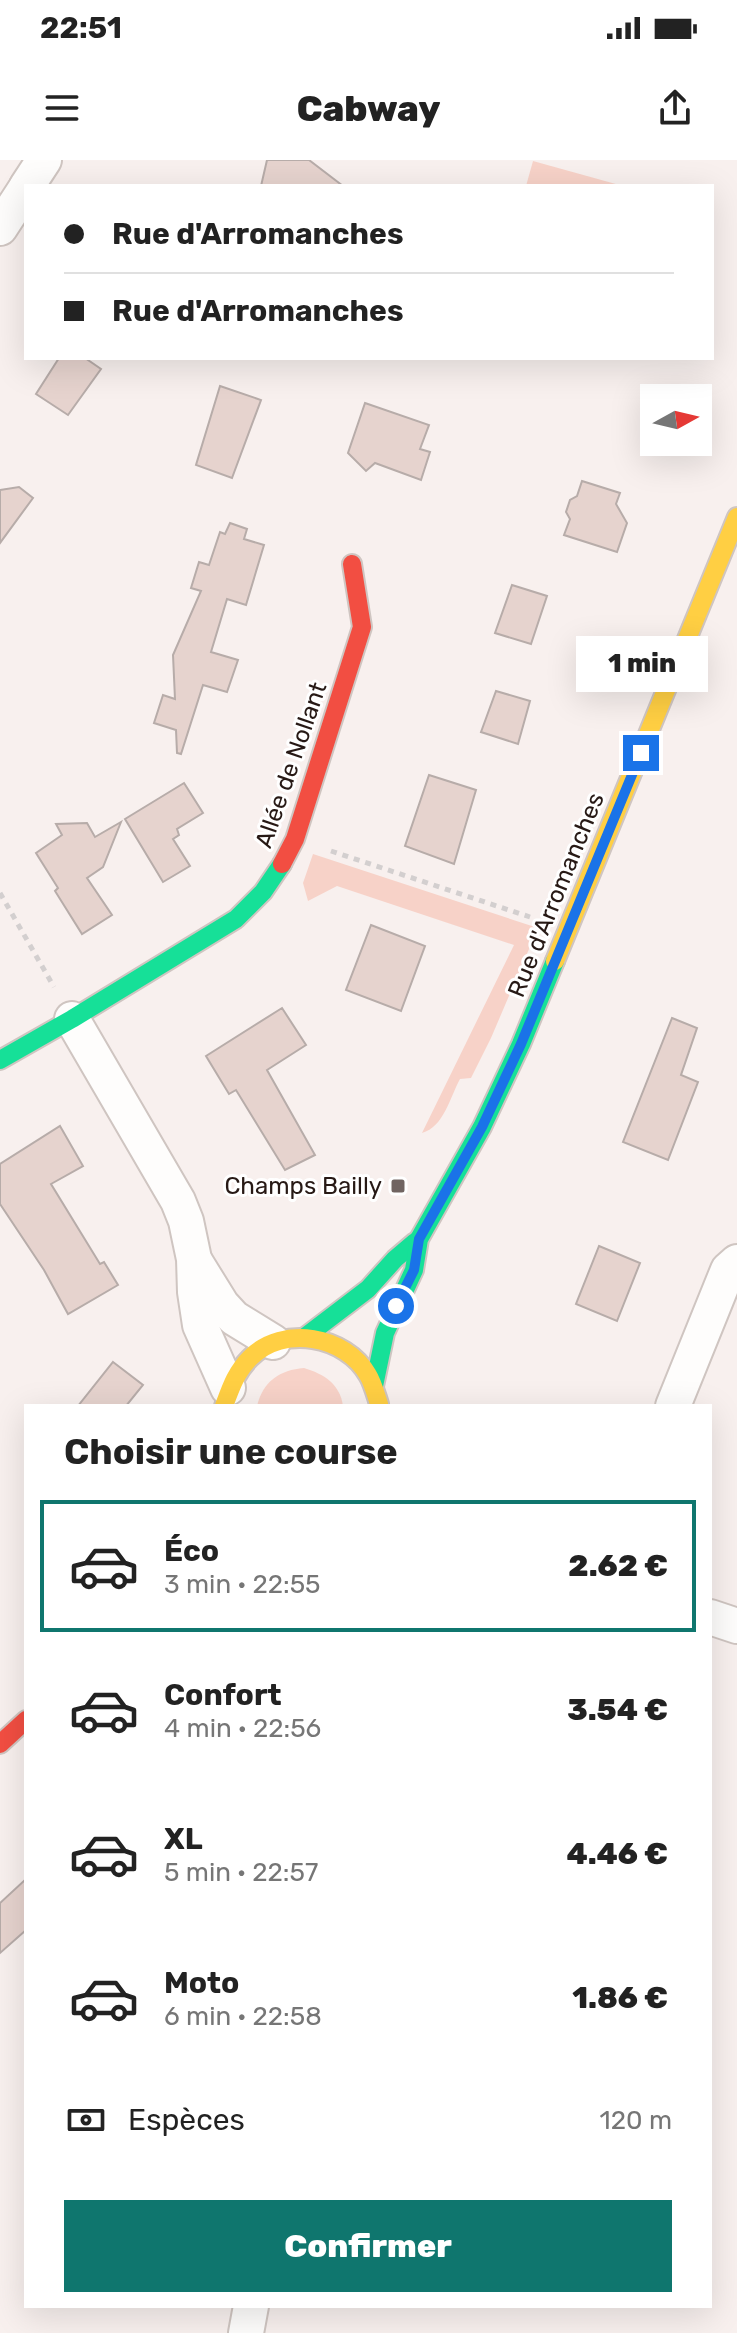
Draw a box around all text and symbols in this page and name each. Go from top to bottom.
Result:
text: 22:51 [40,10,122,46]
icon: menu [40,86,84,130]
icon: share [653,86,697,130]
text: Cabway [297,87,440,130]
text: Rue d'Arromanches [112,216,403,252]
text: Rue d'Arromanches [112,293,403,329]
north arrow [640,384,712,456]
map controls [640,384,712,456]
callout: 1 min [575,637,707,693]
text: 1 min [608,648,676,679]
street label: Allée de Nollant [250,679,332,851]
route end [623,735,659,771]
street label: Rue d'Arromanches [502,789,610,1001]
place label: Champs Bailly [224,1172,382,1200]
marker: Champs Bailly [389,1177,407,1195]
route start [378,1288,414,1324]
text: Choisir une course [64,1430,398,1473]
icon: car [68,1530,140,1602]
text: Éco [164,1533,219,1569]
text: 2.62 € [568,1548,668,1584]
text: 3 min · 22:55 [164,1569,321,1600]
icon: car [68,1674,140,1746]
text: Confort [164,1677,282,1713]
text: 3.54 € [567,1692,668,1728]
text: 4 min · 22:56 [164,1713,321,1744]
icon: car [68,1818,140,1890]
text: XL [164,1821,203,1857]
text: 4.46 € [567,1836,668,1872]
text: 5 min · 22:57 [164,1857,318,1888]
icon: car [68,1962,140,2034]
text: Moto [164,1965,239,2001]
text: 1.86 € [572,1980,668,2016]
text: 6 min · 22:58 [164,2001,322,2032]
icon: cash [64,2098,108,2142]
text: Espèces [128,2102,245,2138]
text: 120 m [600,2105,672,2136]
button: Confirmer [64,2200,672,2292]

